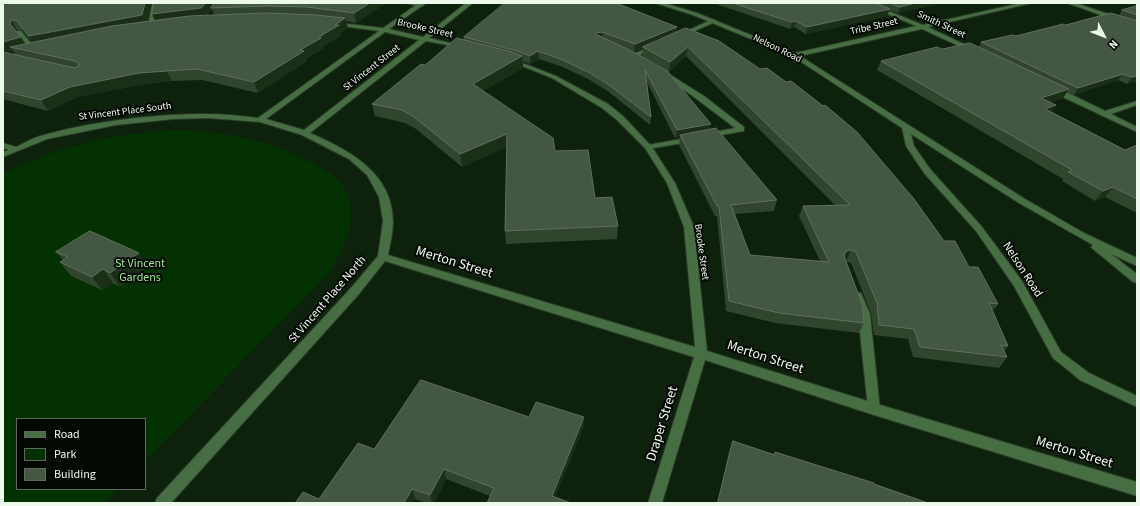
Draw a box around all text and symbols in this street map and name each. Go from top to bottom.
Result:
street label: Smith Street [915,9,967,41]
street label: Tribe Street [849,16,899,38]
north arrow [1084,16,1124,56]
street label: Brooke Street [396,17,454,41]
street label: Nelson Road [751,32,803,66]
text: N [1105,37,1121,52]
street label: St Vincent Street [341,42,403,94]
street label: St Vincent Place South [78,100,172,124]
street label: Brooke Street [691,223,711,281]
street label: Nelson Road [999,240,1045,300]
street label: Merton Street [413,243,495,283]
street label: St Vincent Place North [286,253,370,347]
park label: St Vincent Gardens [115,257,165,285]
street label: Merton Street [725,338,805,378]
street label: Draper Street [644,384,682,464]
legend [16,418,146,490]
text: Road [54,426,80,443]
street label: Merton Street [1033,433,1115,473]
text: Park [54,446,76,463]
text: Building [54,466,96,483]

